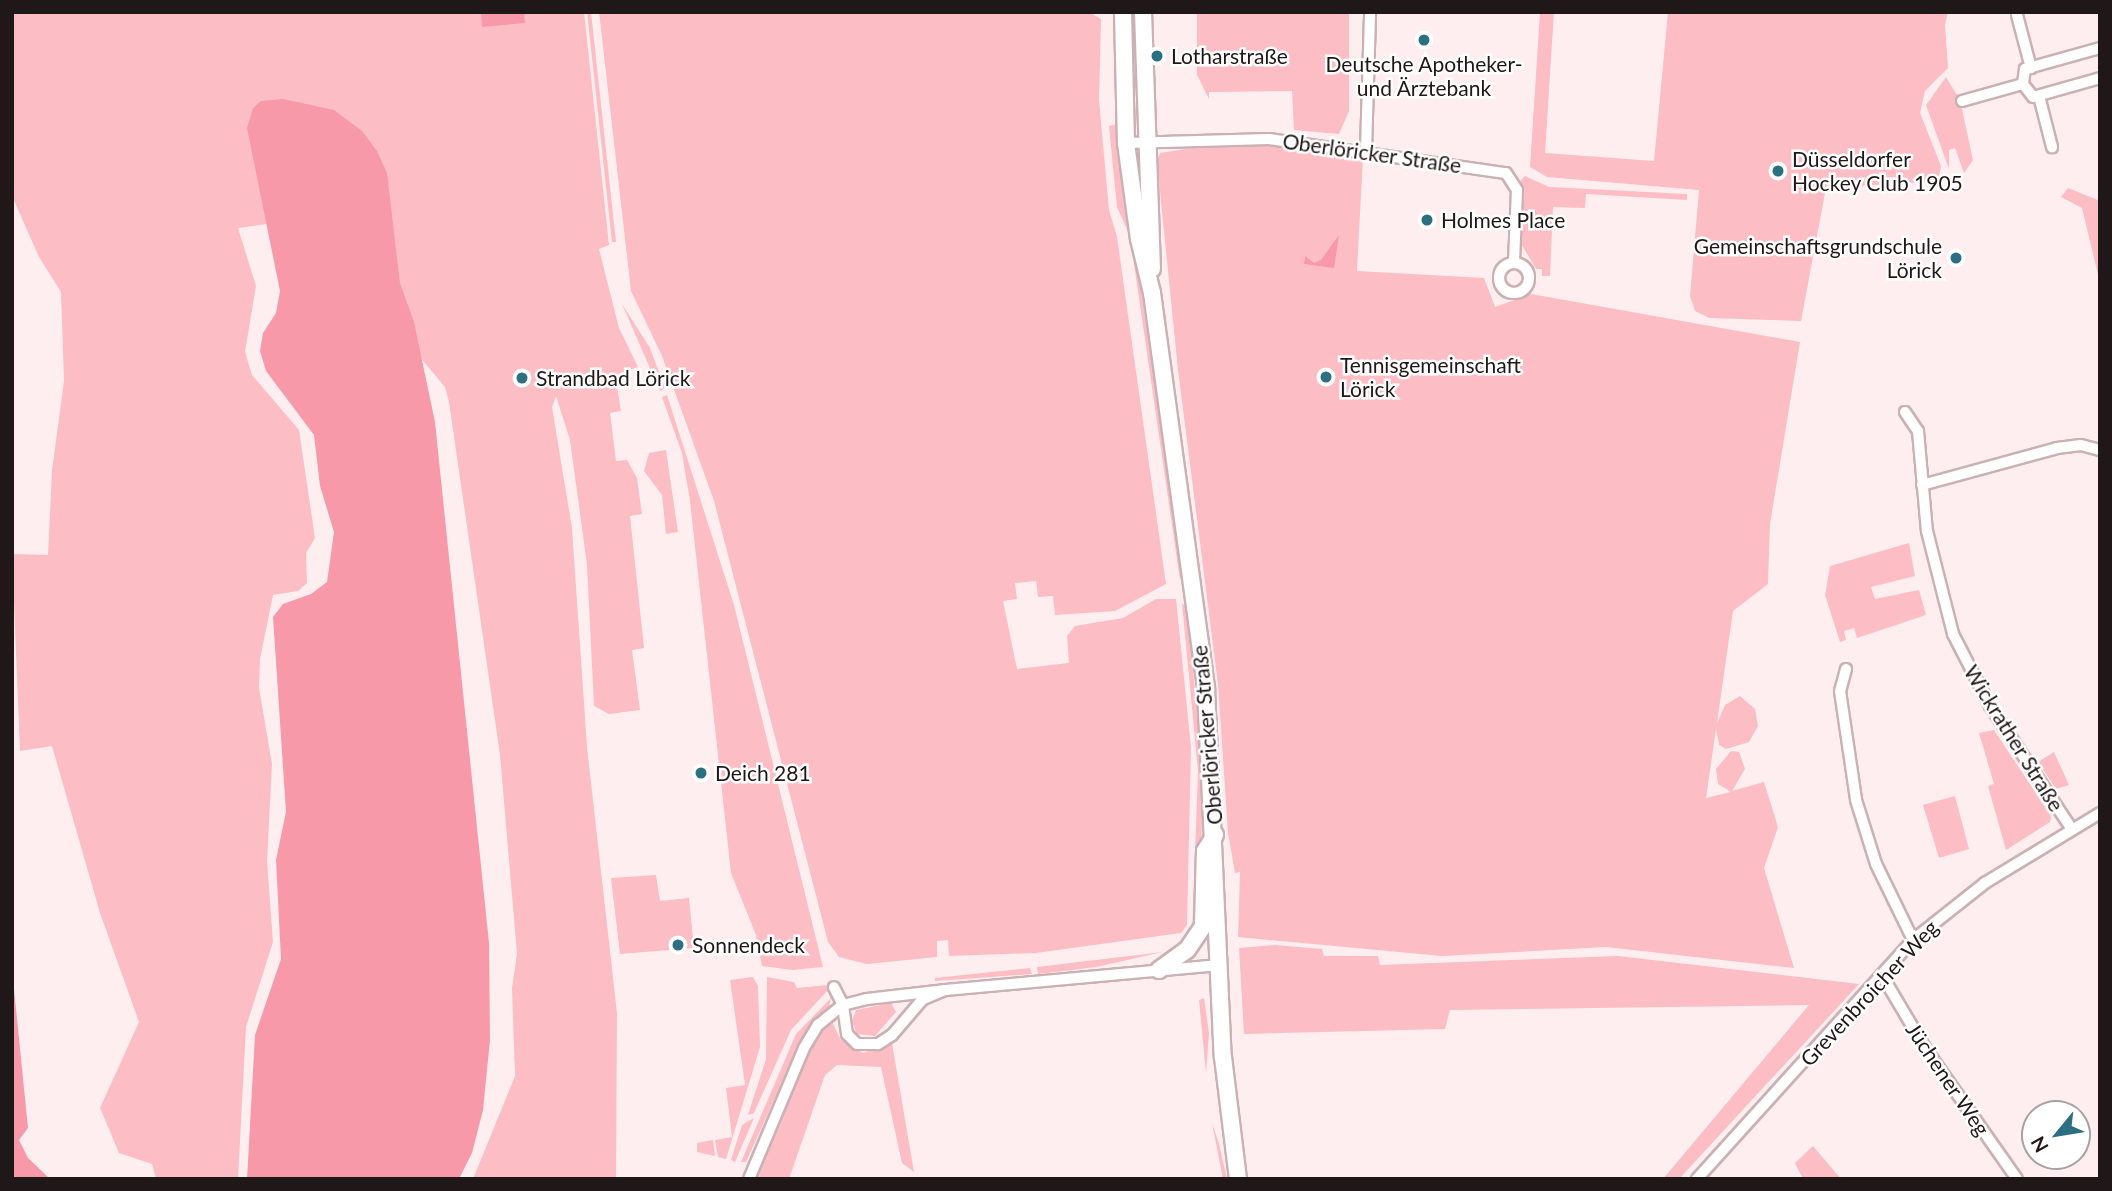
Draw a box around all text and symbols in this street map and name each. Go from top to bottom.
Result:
marker: Deutsche Apotheker- und Ärztebank [1416,32,1432,48]
place label: Lotharstraße [1171,43,1288,69]
marker: Lotharstraße [1149,48,1165,64]
place label: Deutsche Apotheker- und Ärztebank [1325,51,1523,101]
street label: Oberlöricker Straße [1281,128,1463,178]
place label: Düsseldorfer Hockey Club 1905 [1792,146,1963,196]
marker: Düsseldorfer Hockey Club 1905 [1770,163,1786,179]
place label: Holmes Place [1441,207,1565,233]
marker: Holmes Place [1419,212,1435,228]
place label: Gemeinschaftsgrundschule Lörick [1694,233,1942,283]
marker: Gemeinschaftsgrundschule Lörick [1948,250,1964,266]
place label: Tennisgemeinschaft Lörick [1340,352,1521,402]
place label: Strandbad Lörick [536,365,690,391]
marker: Tennisgemeinschaft Lörick [1318,369,1334,385]
marker: Strandbad Lörick [514,370,530,386]
street label: Oberlöricker Straße [1187,644,1227,826]
street label: Wickrather Straße [1959,660,2069,816]
place label: Deich 281 [715,760,811,786]
marker: Deich 281 [693,765,709,781]
street label: Grevenbroicher Weg [1795,915,1943,1071]
place label: Sonnendeck [692,932,805,958]
marker: Sonnendeck [670,937,686,953]
street label: Jüchener Weg [1901,1017,1995,1141]
north arrow [2021,1100,2091,1170]
text: N [2025,1133,2053,1157]

